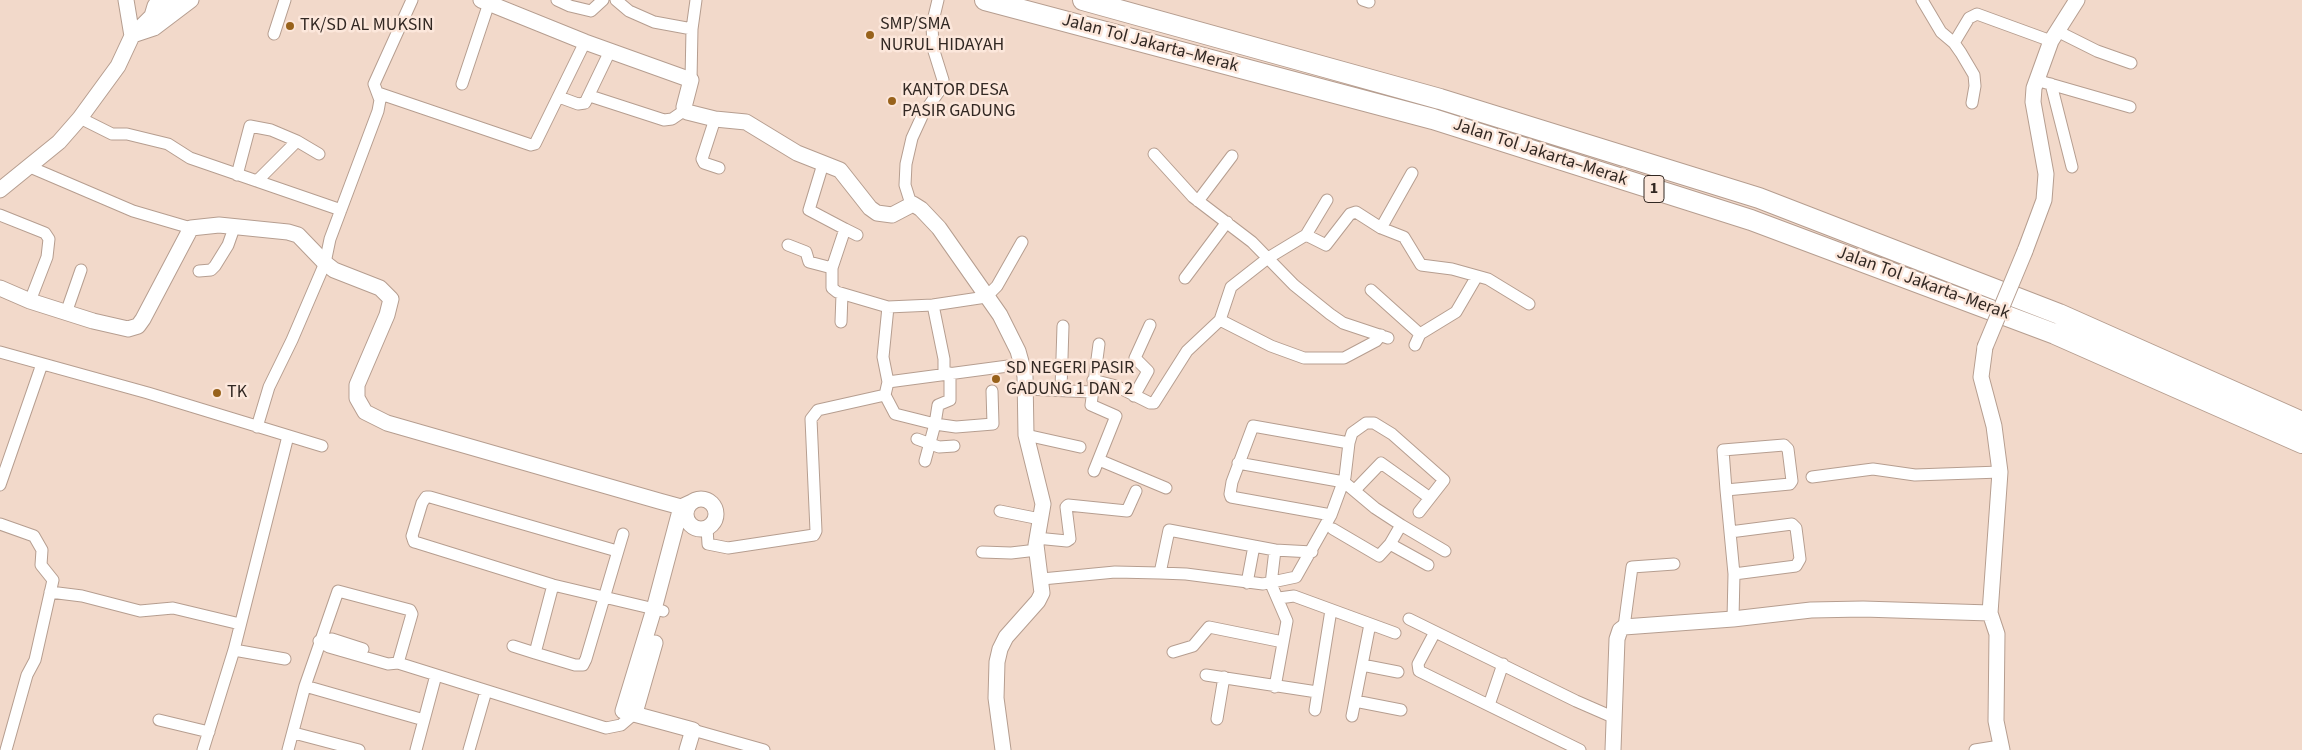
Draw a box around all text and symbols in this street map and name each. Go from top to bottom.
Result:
street label: Jalan Tol Jakarta–Merak [1059,10,1241,78]
place label: SMP/SMA NURUL HIDAYAH [880,14,1004,56]
place label: TK/SD AL MUKSIN [300,15,434,37]
marker: TK/SD AL MUKSIN [284,20,296,32]
marker: SMP/SMA NURUL HIDAYAH [864,29,876,41]
place label: KANTOR DESA PASIR GADUNG [902,80,1016,122]
marker: KANTOR DESA PASIR GADUNG [886,95,898,107]
street label: Jalan Tol Jakarta–Merak [1450,115,1630,191]
road number: 1 [1644,175,1664,202]
street label: Jalan Tol Jakarta–Merak [1834,243,2012,325]
place label: SD NEGERI PASIR GADUNG 1 DAN 2 [1006,358,1134,400]
marker: SD NEGERI PASIR GADUNG 1 DAN 2 [990,373,1002,385]
place label: TK [227,382,247,404]
marker: TK [211,387,223,399]

